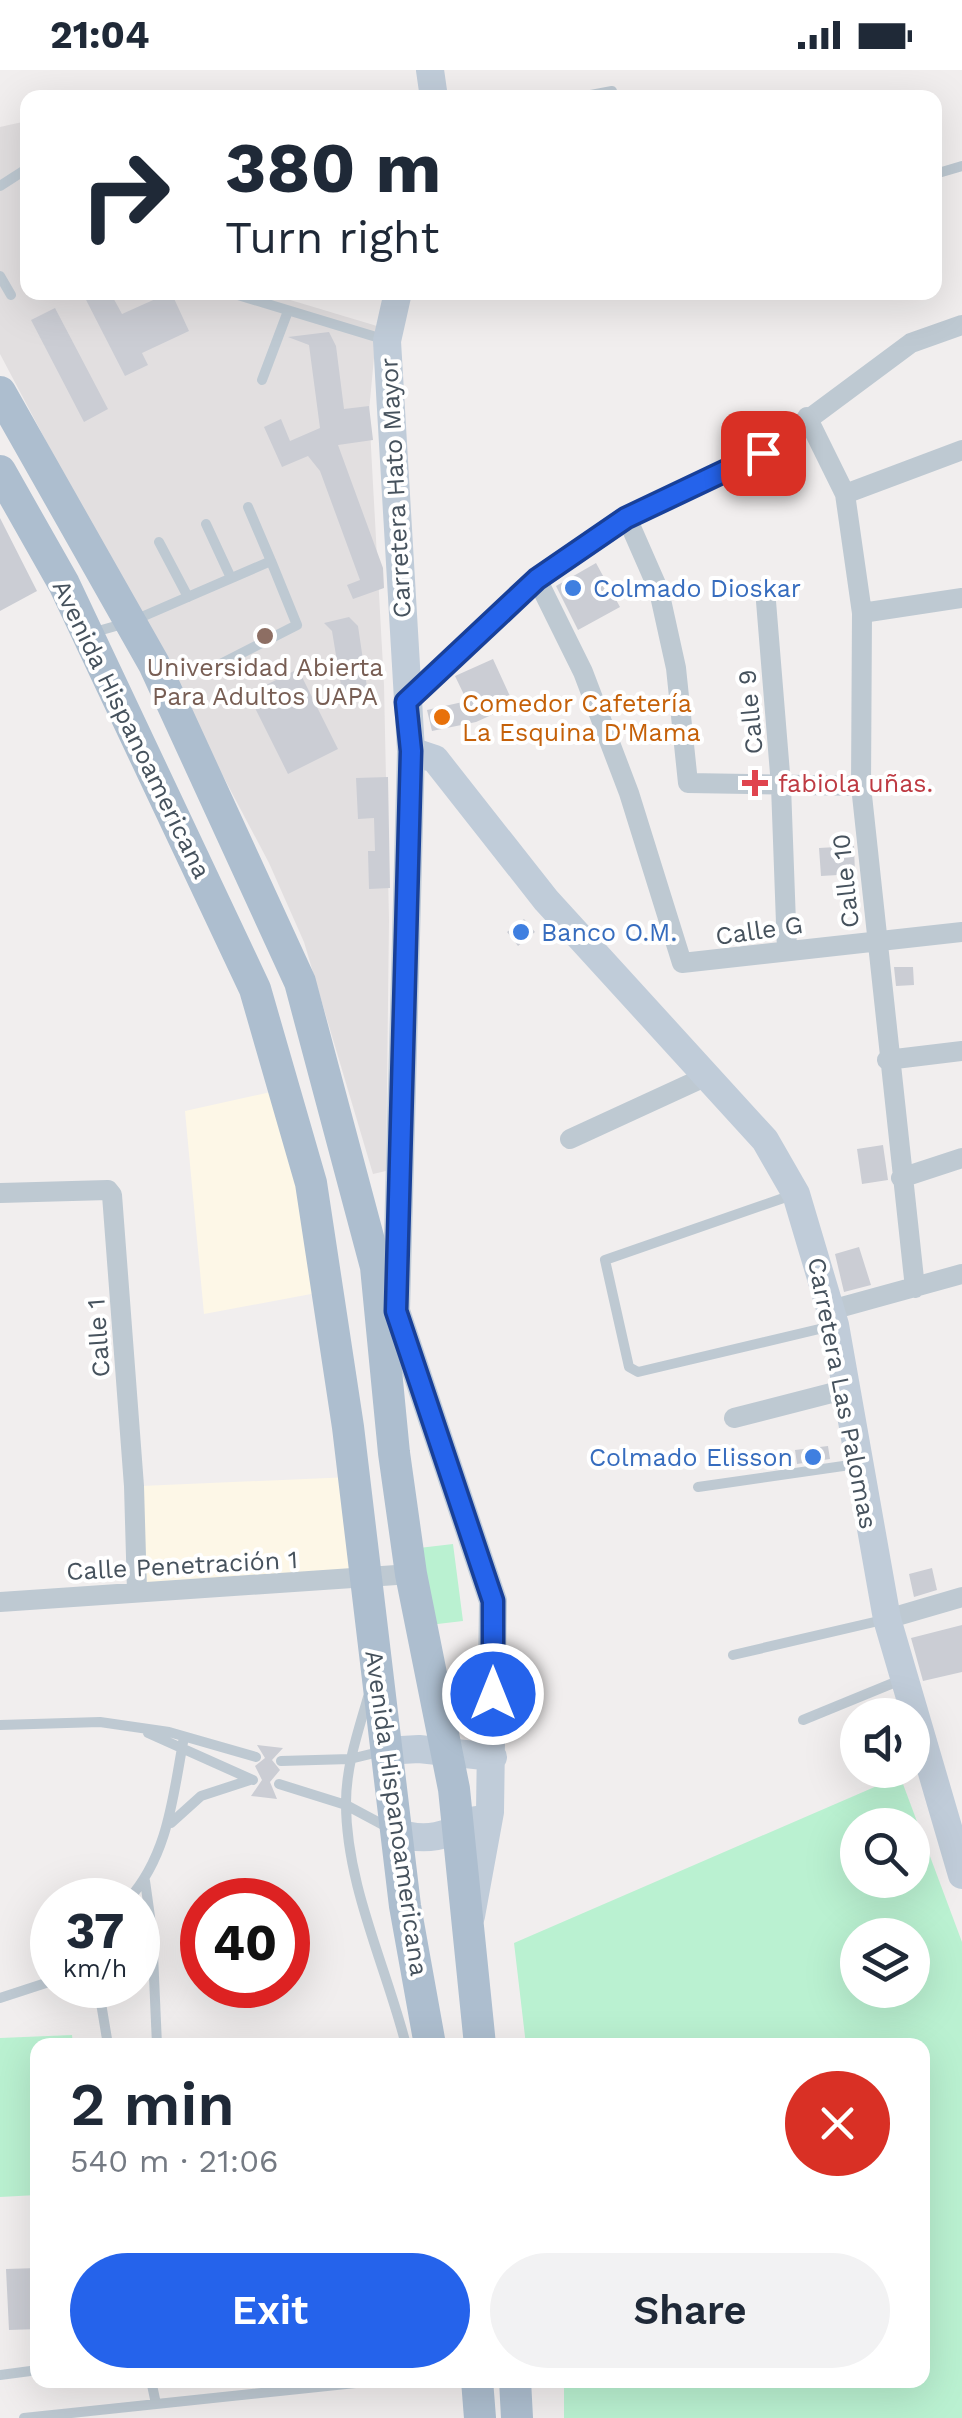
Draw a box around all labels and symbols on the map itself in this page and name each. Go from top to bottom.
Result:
street label: Carretera Hato Mayor [374,357,417,619]
pin [721,411,806,496]
place label: Colmado Dioskar [593,574,801,603]
street label: Avenida Hispanoamericana [47,575,217,883]
marker: Colmado Dioskar [562,577,584,599]
marker: Universidad Abierta Para Adultos UAPA [254,625,276,647]
place label: Universidad Abierta Para Adultos UAPA [147,653,383,711]
street label: Calle 9 [732,668,769,756]
place label: Comedor Cafetería La Esquina D'Mama [462,689,701,747]
marker: Comedor Cafetería La Esquina D'Mama [431,706,453,728]
place label: fabiola uñas. [778,769,933,798]
marker: fabiola uñas. [742,770,768,796]
street label: Calle 10 [826,833,865,929]
street label: Calle G [714,910,804,951]
place label: Banco O.M. [541,918,677,947]
marker: Banco O.M. [510,921,532,943]
street label: Carretera Las Palomas [802,1255,883,1531]
street label: Calle 1 [81,1298,116,1378]
place label: Colmado Elisson [589,1443,793,1472]
marker: Colmado Elisson [802,1446,824,1468]
street label: Calle Penetración 1 [65,1545,299,1586]
position arrow [441,1642,545,1746]
street label: Avenida Hispanoamericana [359,1648,434,1978]
speed limit sign: 40 [180,1878,310,2008]

